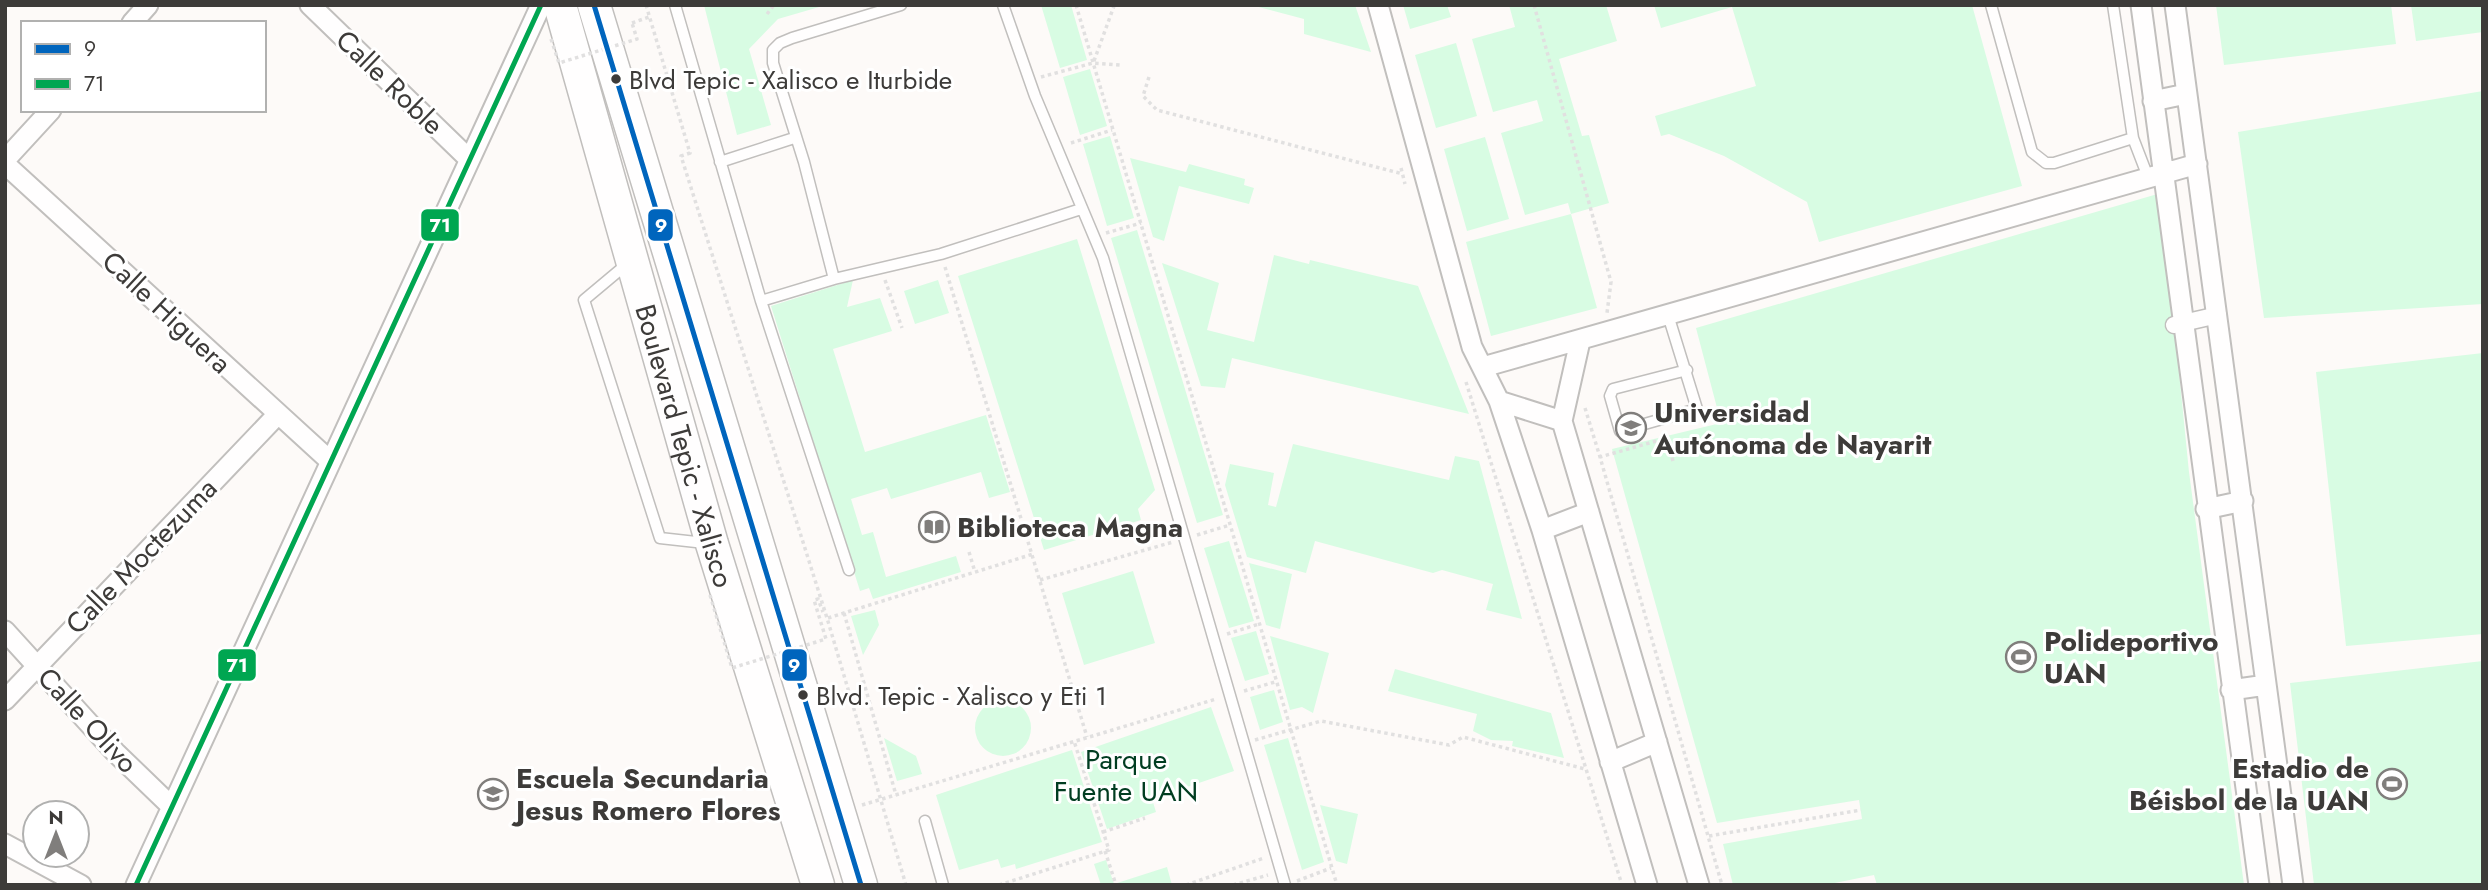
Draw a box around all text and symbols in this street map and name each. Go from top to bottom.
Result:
street label: Calle Roble [326,20,453,144]
legend [21,21,266,112]
text: 9 [84,34,96,64]
place label: Blvd Tepic - Xalisco e Iturbide [629,61,952,99]
text: 71 [84,69,104,99]
marker: Blvd Tepic - Xalisco e Iturbide [609,72,623,86]
line badge: 71 [420,208,460,242]
line badge: 9 [647,208,674,242]
text: 71 [429,212,451,239]
text: 9 [655,212,667,239]
street label: Calle Higuera [93,242,241,383]
street label: Boulevard Tepic - Xalisco [624,300,744,593]
place label: Universidad Autónoma de Nayarit [1653,392,1931,465]
school or university icon: Universidad Autónoma de Nayarit [1614,411,1648,445]
street label: Calle Moctezuma [56,469,227,644]
place label: Biblioteca Magna [957,507,1183,548]
library icon: Biblioteca Magna [917,510,951,544]
place label: Polideportivo UAN [2044,621,2219,694]
sports icon: Polideportivo UAN [2004,640,2038,674]
line badge: 71 [217,648,257,682]
line badge: 9 [781,648,808,682]
text: 71 [226,652,248,679]
text: 9 [788,652,800,679]
street label: Calle Olivo [28,658,147,782]
place label: Blvd. Tepic - Xalisco y Eti 1 [816,677,1107,715]
marker: Blvd. Tepic - Xalisco y Eti 1 [796,688,810,702]
park label: Parque Fuente UAN [1054,739,1198,812]
place label: Estadio de Béisbol de la UAN [2129,748,2369,821]
place label: Escuela Secundaria Jesus Romero Flores [511,758,781,831]
sports icon: Estadio de Béisbol de la UAN [2375,767,2409,801]
school or university icon: Escuela Secundaria Jesus Romero Flores [476,777,510,811]
north arrow [21,799,91,869]
text: N [48,804,64,831]

